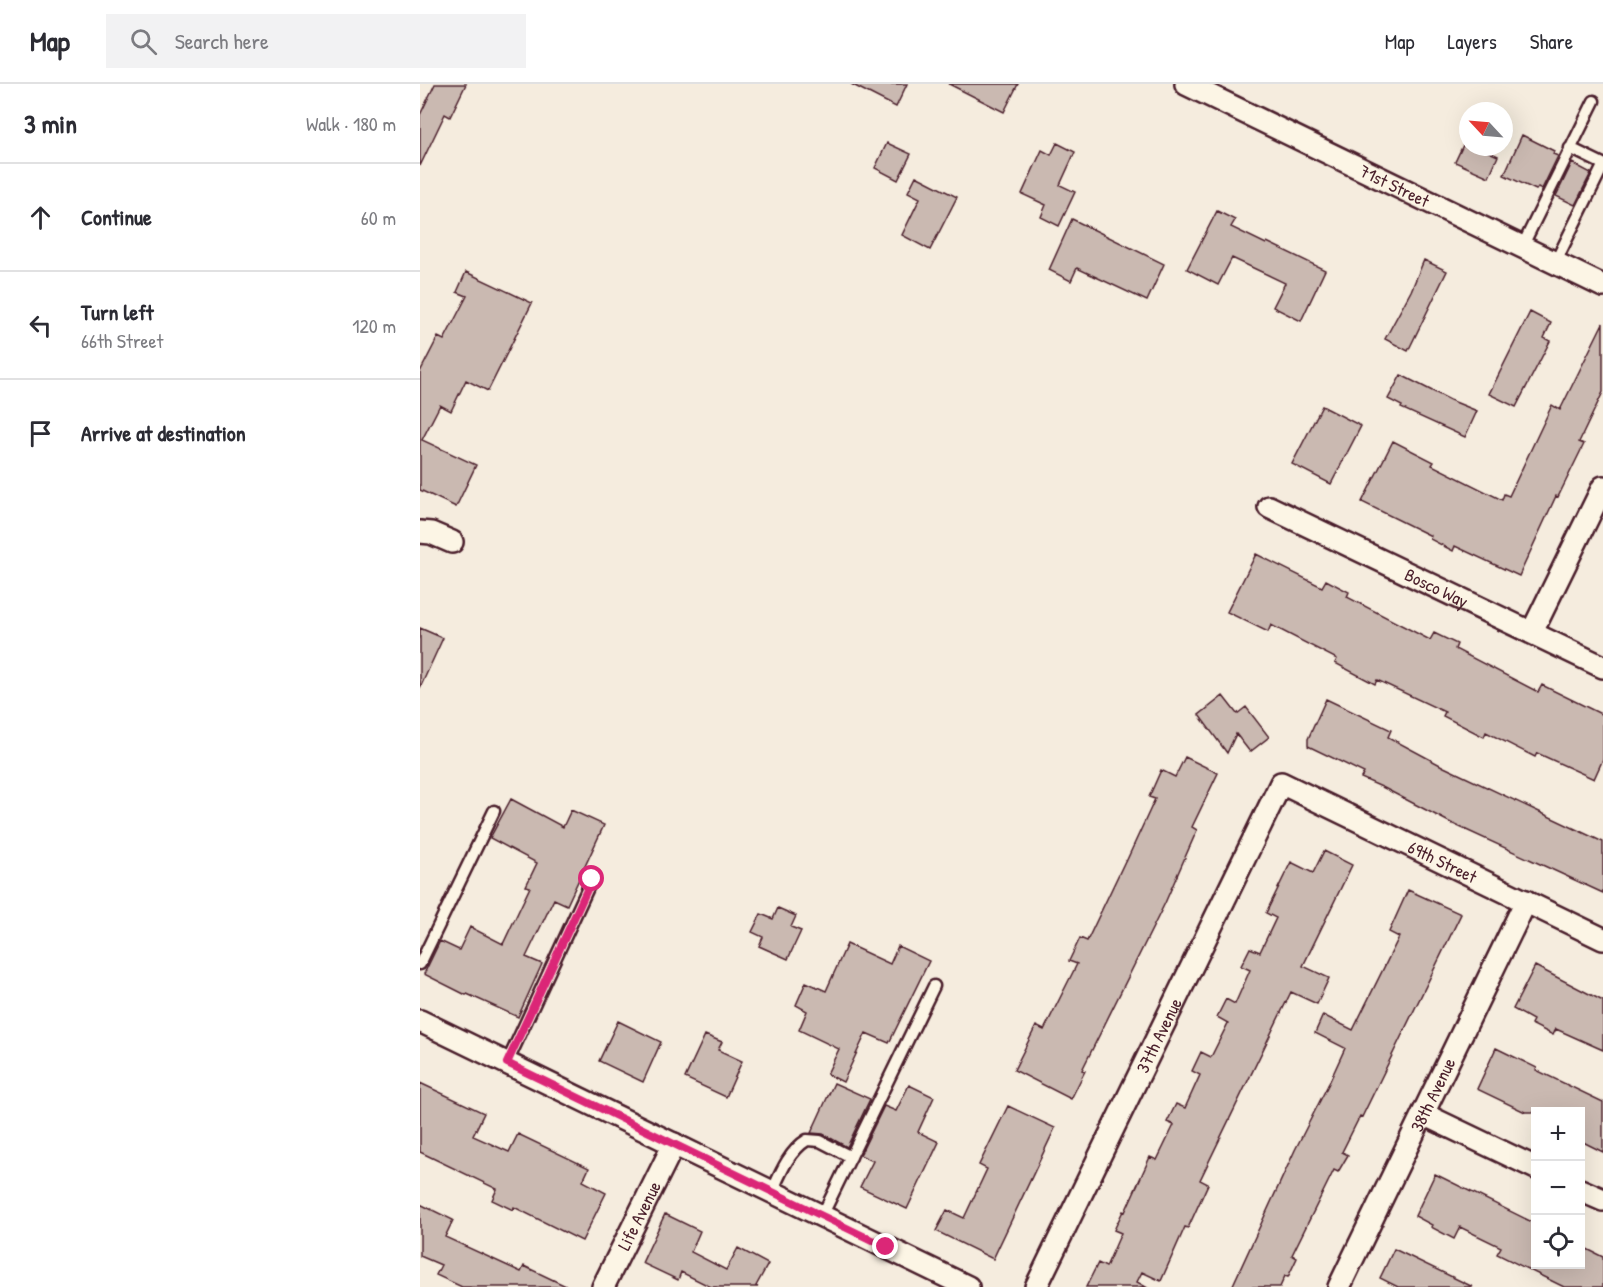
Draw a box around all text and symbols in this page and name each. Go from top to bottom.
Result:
search box [106,14,526,68]
text: Map [30,22,70,60]
icon: search [127,25,160,58]
text: Search here [175,26,269,56]
text: Map [1385,27,1414,56]
text: Layers [1447,27,1497,56]
text: Share [1530,27,1573,56]
north arrow [1459,102,1513,156]
text: 3 min [24,106,77,141]
text: Walk · 180 m [306,110,396,137]
street label: 71st Street [1356,158,1435,213]
icon: ahead [24,201,57,234]
text: Continue [81,202,152,232]
text: 60 m [361,204,396,231]
text: Turn left [81,297,154,327]
icon: left [24,309,57,342]
text: 120 m [352,312,396,339]
text: 66th Street [81,327,163,354]
icon: arrive [24,417,57,450]
text: Arrive at destination [81,418,246,448]
street label: Bosco Way [1401,561,1473,613]
street label: 69th Street [1404,834,1482,889]
route start [578,865,604,891]
street label: 37th Avenue [1130,993,1187,1077]
street label: 38th Avenue [1404,1053,1461,1136]
map controls [1531,1107,1585,1269]
button: + [1531,1107,1585,1161]
button: − [1531,1161,1585,1215]
street label: Life Avenue [611,1177,666,1254]
button: locate [1531,1215,1585,1269]
route end [872,1233,898,1259]

